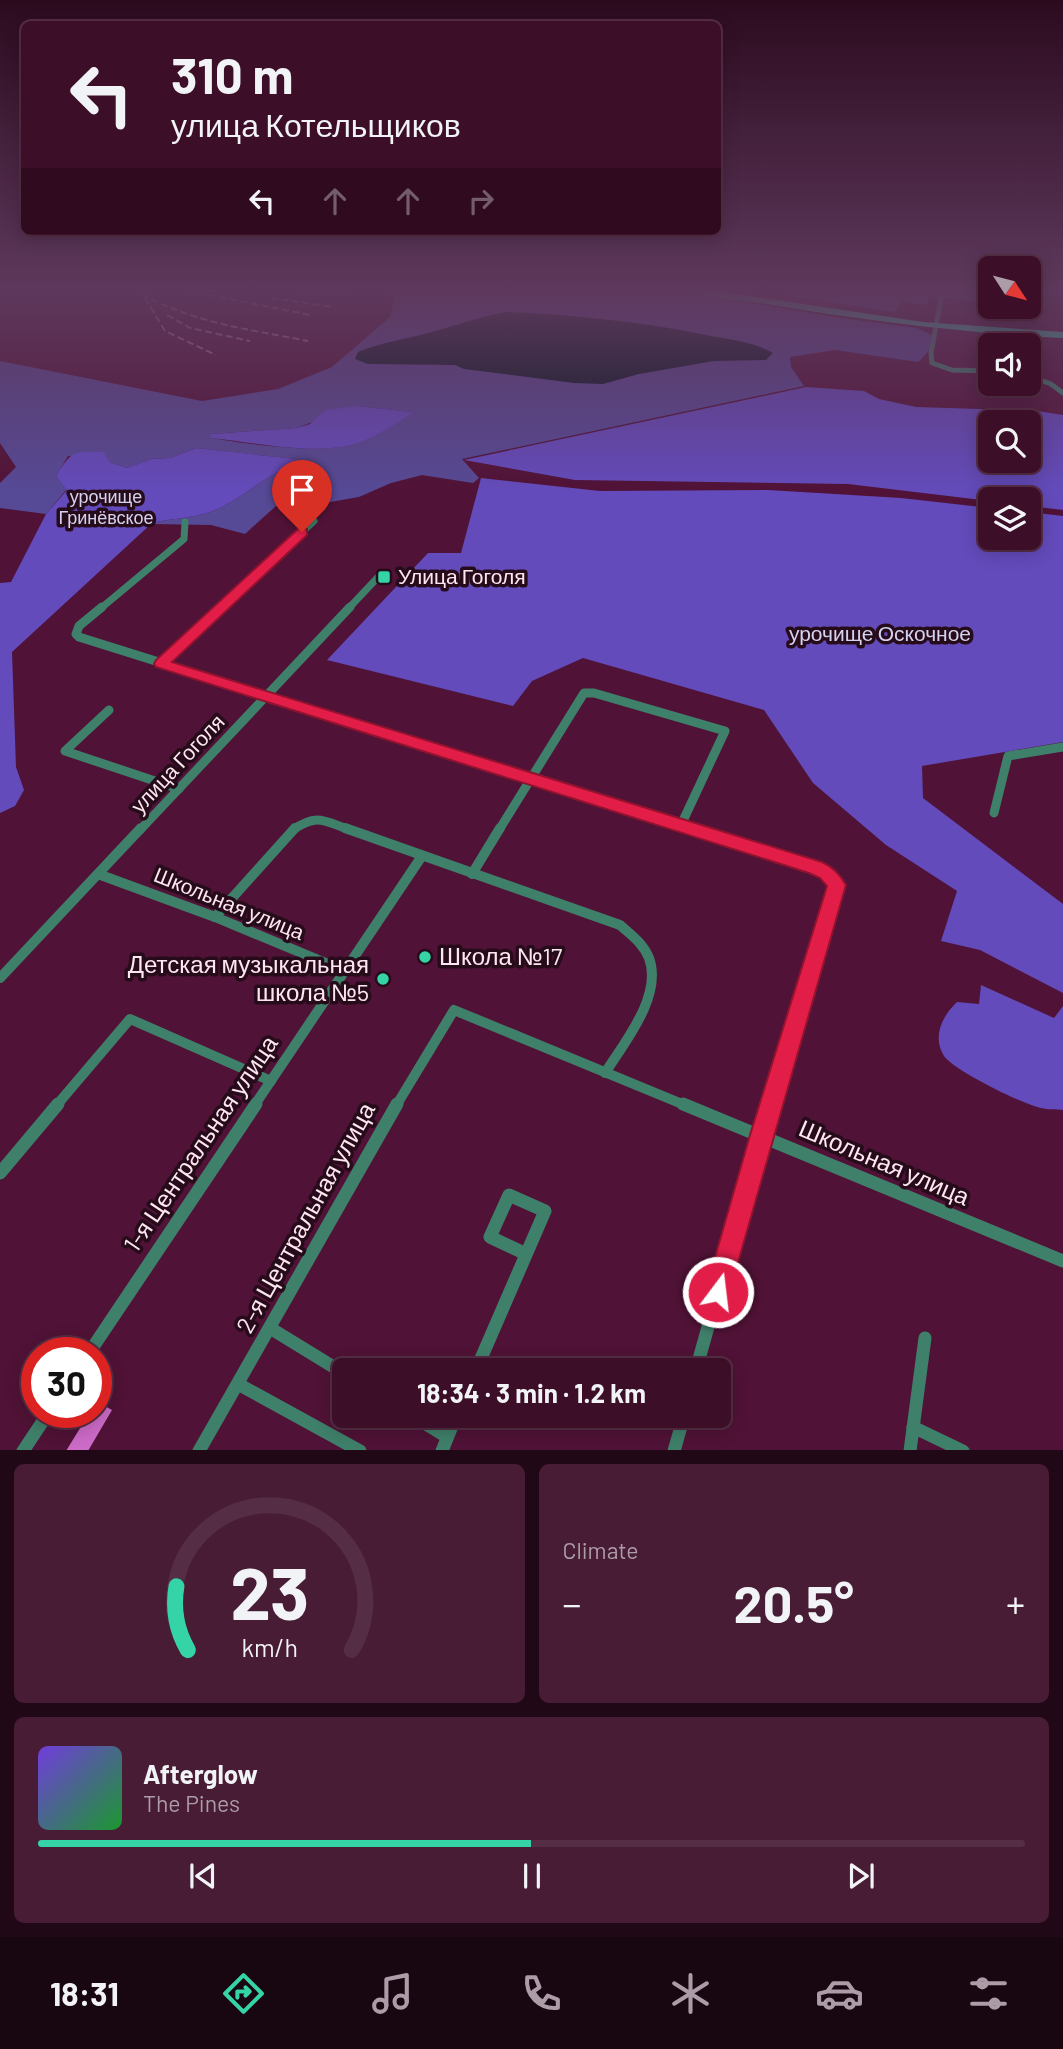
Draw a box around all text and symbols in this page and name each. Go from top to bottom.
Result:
text: 310 m [171,45,293,104]
icon: left [56,49,147,140]
text: улица Котельщиков [171,105,461,143]
icon: left [243,182,281,220]
icon: ahead [316,182,354,220]
icon: ahead [389,182,427,220]
icon: right [462,182,500,220]
north arrow [978,256,1041,318]
map controls [978,256,1041,550]
button: sound [978,333,1041,396]
button: search [978,410,1041,473]
pin [272,460,332,532]
icon: arrive [283,471,321,509]
park label: урочище Гринёвское [58,485,154,528]
button: layers [978,487,1041,550]
place label: Улица Гоголя [398,563,526,588]
marker: Улица Гоголя [376,569,392,585]
park label: урочище Оскочное [789,620,971,645]
street label: улица Гоголя [125,709,229,817]
street label: Школьная улица [151,861,309,944]
place label: Школа №17 [439,941,562,970]
place label: Детская музыкальная школа №5 [128,949,369,1006]
marker: Школа №17 [417,949,433,965]
marker: Детская музыкальная школа №5 [375,971,391,987]
street label: 1-я Центральная улица [117,1029,283,1257]
street label: 2-я Центральная улица [229,1096,380,1338]
street label: Школьная улица [795,1113,975,1211]
position arrow [681,1255,755,1329]
speed limit sign: 30 [21,1337,112,1428]
text: 18:34 · 3 min · 1.2 km [417,1377,646,1408]
text: Climate [563,1536,639,1564]
text: 23 [230,1547,309,1635]
text: 20.5° [734,1571,854,1633]
text: − [563,1580,582,1626]
text: + [1006,1580,1025,1626]
text: km/h [241,1631,298,1661]
text: Afterglow [143,1758,258,1789]
text: The Pines [143,1789,240,1817]
icon: previous [184,1857,222,1895]
icon: pause [513,1857,551,1895]
icon: next [842,1857,880,1895]
icon: directions [219,1969,268,2018]
icon: music [368,1969,417,2018]
icon: phone [517,1969,566,2018]
icon: climate [666,1969,715,2018]
icon: car [815,1969,864,2018]
icon: filters [964,1969,1013,2018]
text: 18:31 [50,1974,119,2012]

